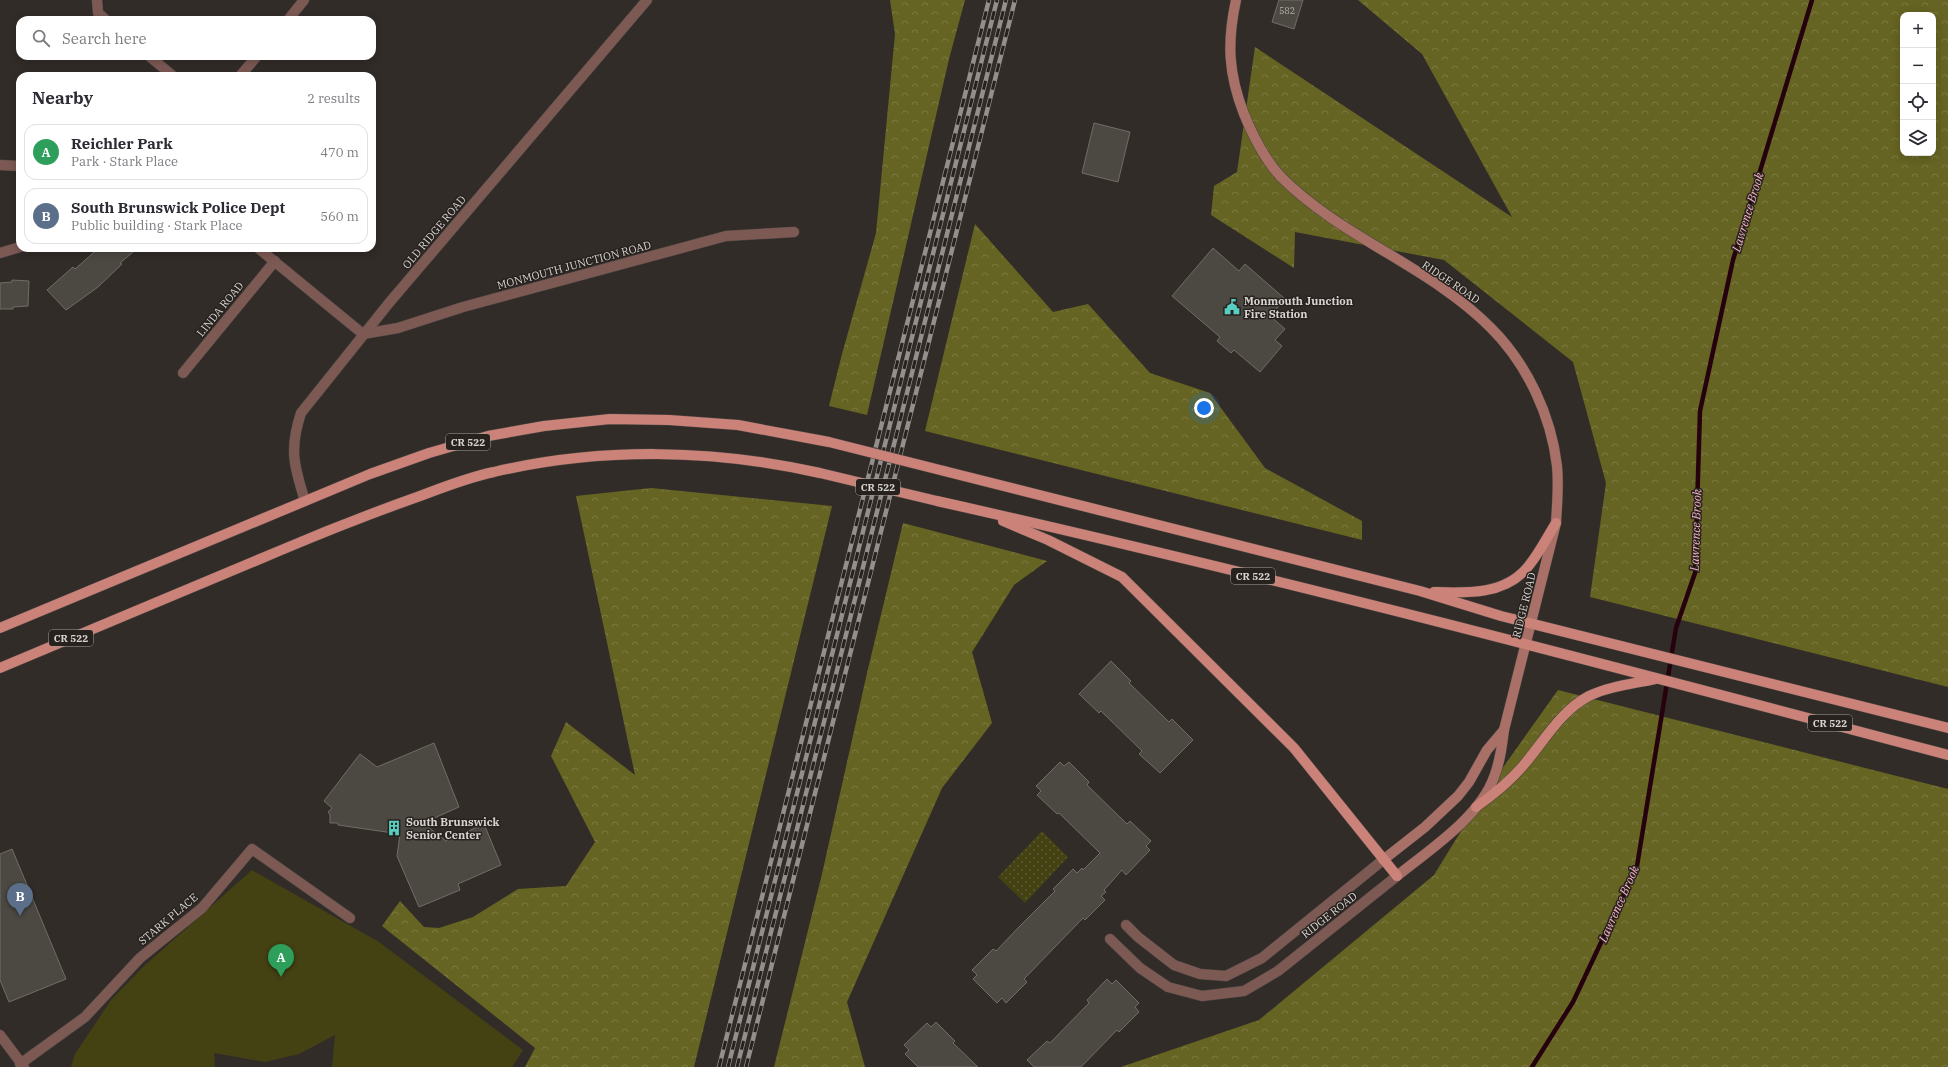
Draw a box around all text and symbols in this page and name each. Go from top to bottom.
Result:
house number: 582 [1279,5,1295,16]
map controls [1900,12,1936,156]
button: + [1900,12,1936,48]
search box [16,16,376,60]
icon: search [30,27,52,49]
text: Search here [62,29,147,48]
button: − [1900,48,1936,84]
button: locate [1900,84,1936,120]
text: Nearby [32,87,93,109]
text: 2 results [307,90,360,107]
button: layers [1900,120,1936,156]
text: Reichler Park [71,134,173,153]
text: A [41,144,51,161]
text: 470 m [320,144,359,161]
text: Park · Stark Place [71,153,178,170]
water label: Lawrence Brook [1728,170,1767,254]
street label: OLD RIDGE ROAD [399,192,469,272]
text: South Brunswick Police Dept [71,198,285,217]
text: B [41,208,51,225]
text: 560 m [320,208,359,225]
text: Public building · Stark Place [71,217,242,234]
street label: MONMOUTH JUNCTION ROAD [495,238,653,292]
street label: RIDGE ROAD [1419,258,1483,307]
street label: LINDA ROAD [194,279,247,339]
place label: Monmouth Junction Fire Station [1244,294,1353,321]
public building icon: Monmouth Junction Fire Station [1223,298,1241,316]
your location [1194,398,1214,418]
road number: CR 522 [446,434,490,450]
road number: CR 522 [856,479,900,495]
water label: Lawrence Brook [1687,488,1704,572]
road number: CR 522 [1231,568,1275,584]
street label: RIDGE ROAD [1509,571,1539,639]
road number: CR 522 [49,630,93,646]
road number: CR 522 [1808,715,1852,731]
place label: South Brunswick Senior Center [406,815,500,842]
building icon: South Brunswick Senior Center [385,819,403,837]
water label: Lawrence Brook [1595,863,1642,945]
pin: B [7,883,33,916]
street label: RIDGE ROAD [1298,889,1360,941]
street label: STARK PLACE [135,890,201,948]
pin: A [268,944,294,977]

